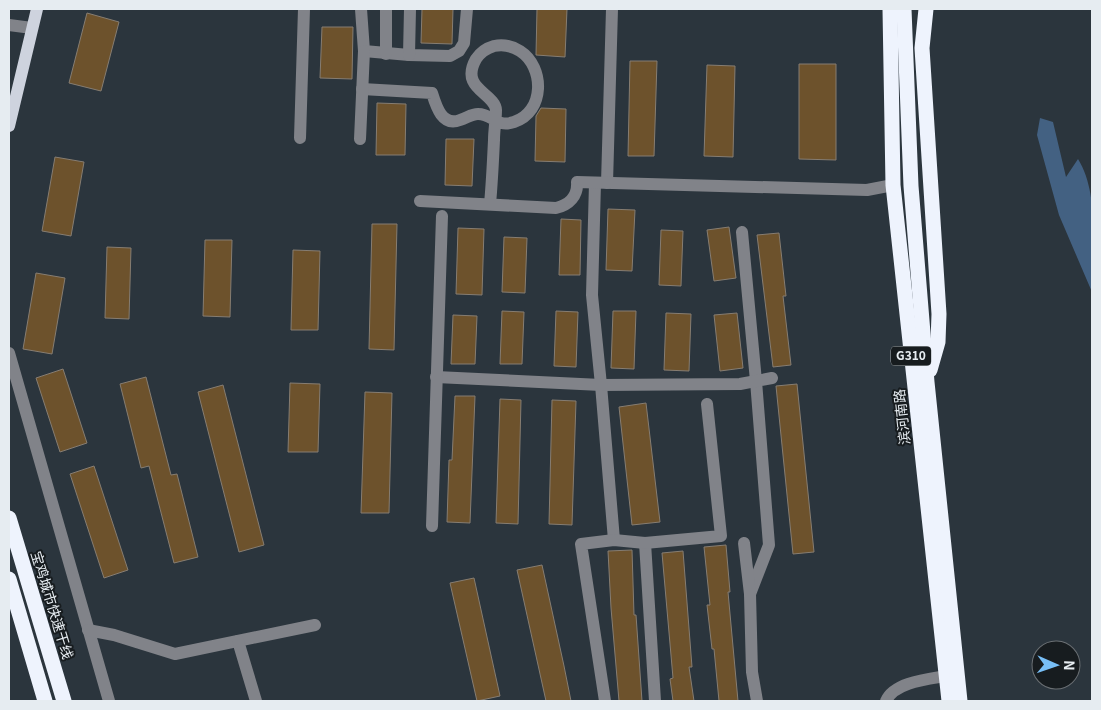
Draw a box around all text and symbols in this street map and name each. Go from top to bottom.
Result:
road number: G310 [891,346,931,366]
street label: 滨河南路 [888,388,914,446]
street label: 宝鸡城市快速干线 [27,548,79,661]
north arrow [1031,640,1081,690]
text: N [1060,660,1080,671]

